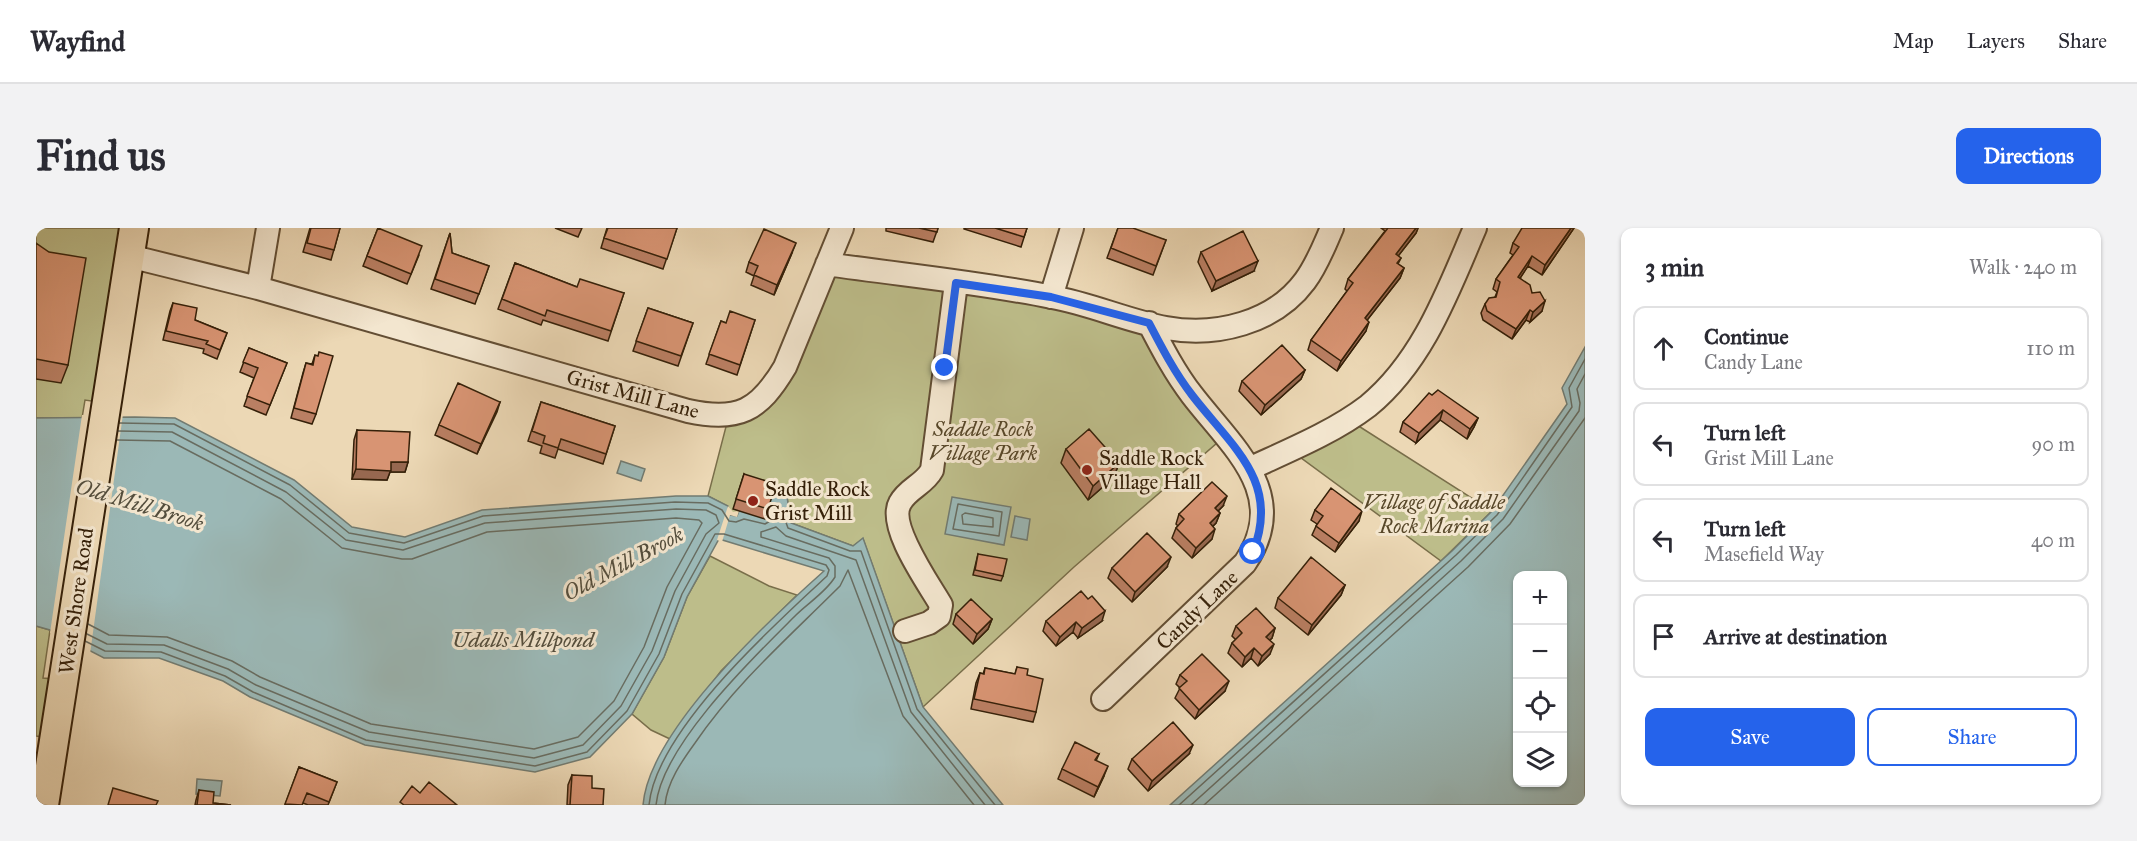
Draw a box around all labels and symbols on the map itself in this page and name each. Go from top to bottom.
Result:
route end [931,354,957,380]
street label: Grist Mill Lane [564,364,702,424]
park label: Saddle Rock Village Park [929,416,1038,466]
place label: Saddle Rock Village Hall [1098,445,1204,495]
marker: Saddle Rock Village Hall [1080,463,1094,477]
water label: Old Mill Brook [73,472,207,537]
place label: Saddle Rock Grist Mill [765,476,870,526]
park label: Village of Saddle Rock Marina [1363,489,1506,539]
marker: Saddle Rock Grist Mill [746,494,760,508]
water label: Old Mill Brook [559,520,688,606]
street label: West Shore Road [53,526,99,676]
route start [1239,538,1265,564]
street label: Candy Lane [1151,564,1244,655]
water label: Udalls Millpond [452,626,596,653]

